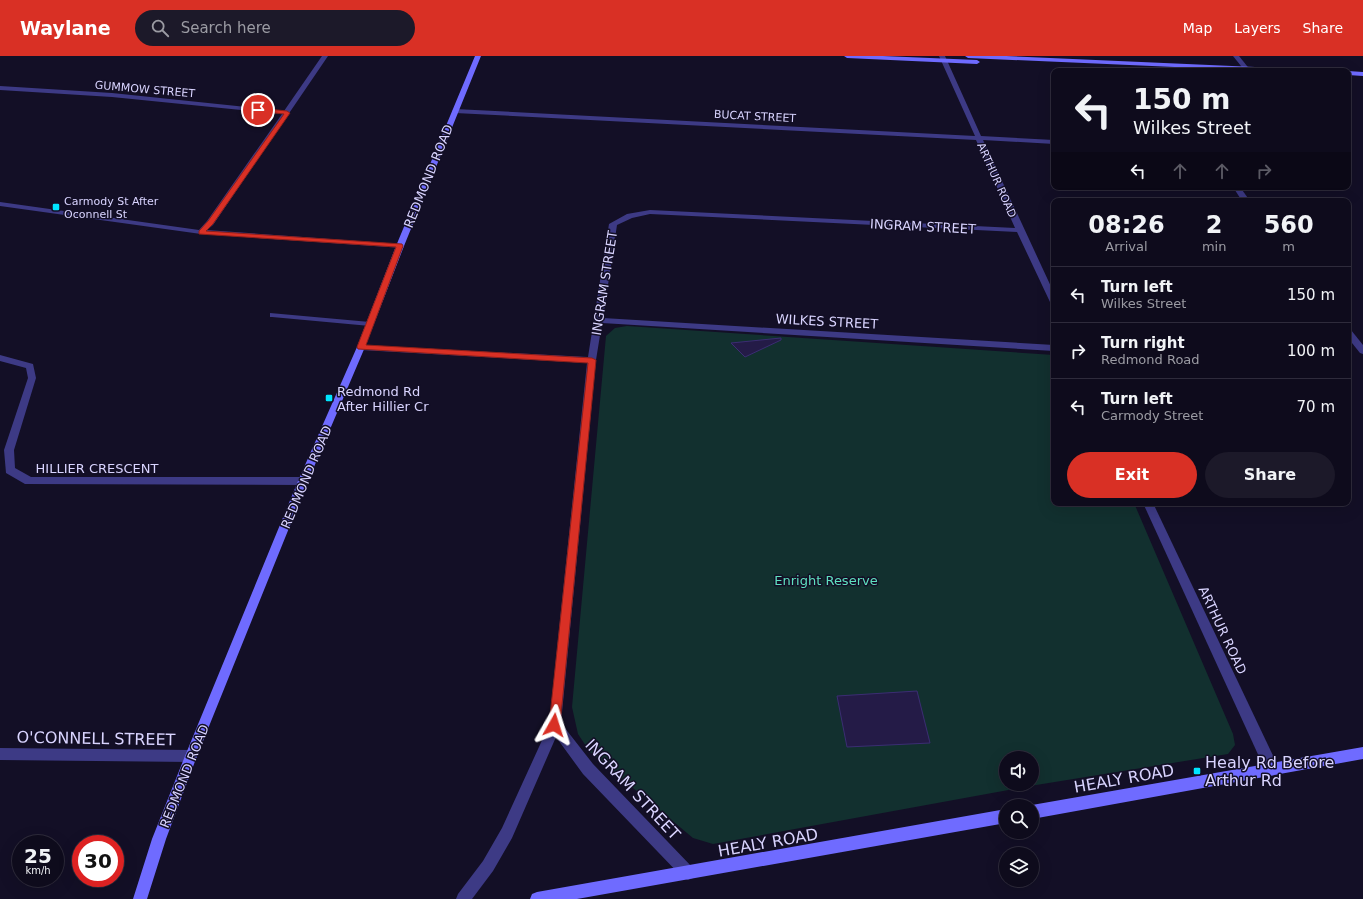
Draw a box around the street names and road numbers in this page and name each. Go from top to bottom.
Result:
street label: GUMMOW STREET [94,79,196,100]
street label: BUCAT STREET [714,108,797,125]
street label: REDMOND ROAD [401,122,456,230]
street label: ARTHUR ROAD [974,141,1019,220]
street label: INGRAM STREET [870,216,976,237]
street label: INGRAM STREET [589,230,620,337]
street label: WILKES STREET [775,311,879,332]
street label: REDMOND ROAD [278,423,335,531]
street label: HILLIER CRESCENT [36,461,158,476]
street label: ARTHUR ROAD [1196,584,1249,677]
street label: REDMOND ROAD [157,722,212,830]
street label: O'CONNELL STREET [16,728,176,749]
street label: INGRAM STREET [581,735,684,844]
street label: HEALY ROAD [1072,760,1176,797]
street label: HEALY ROAD [716,824,820,861]

